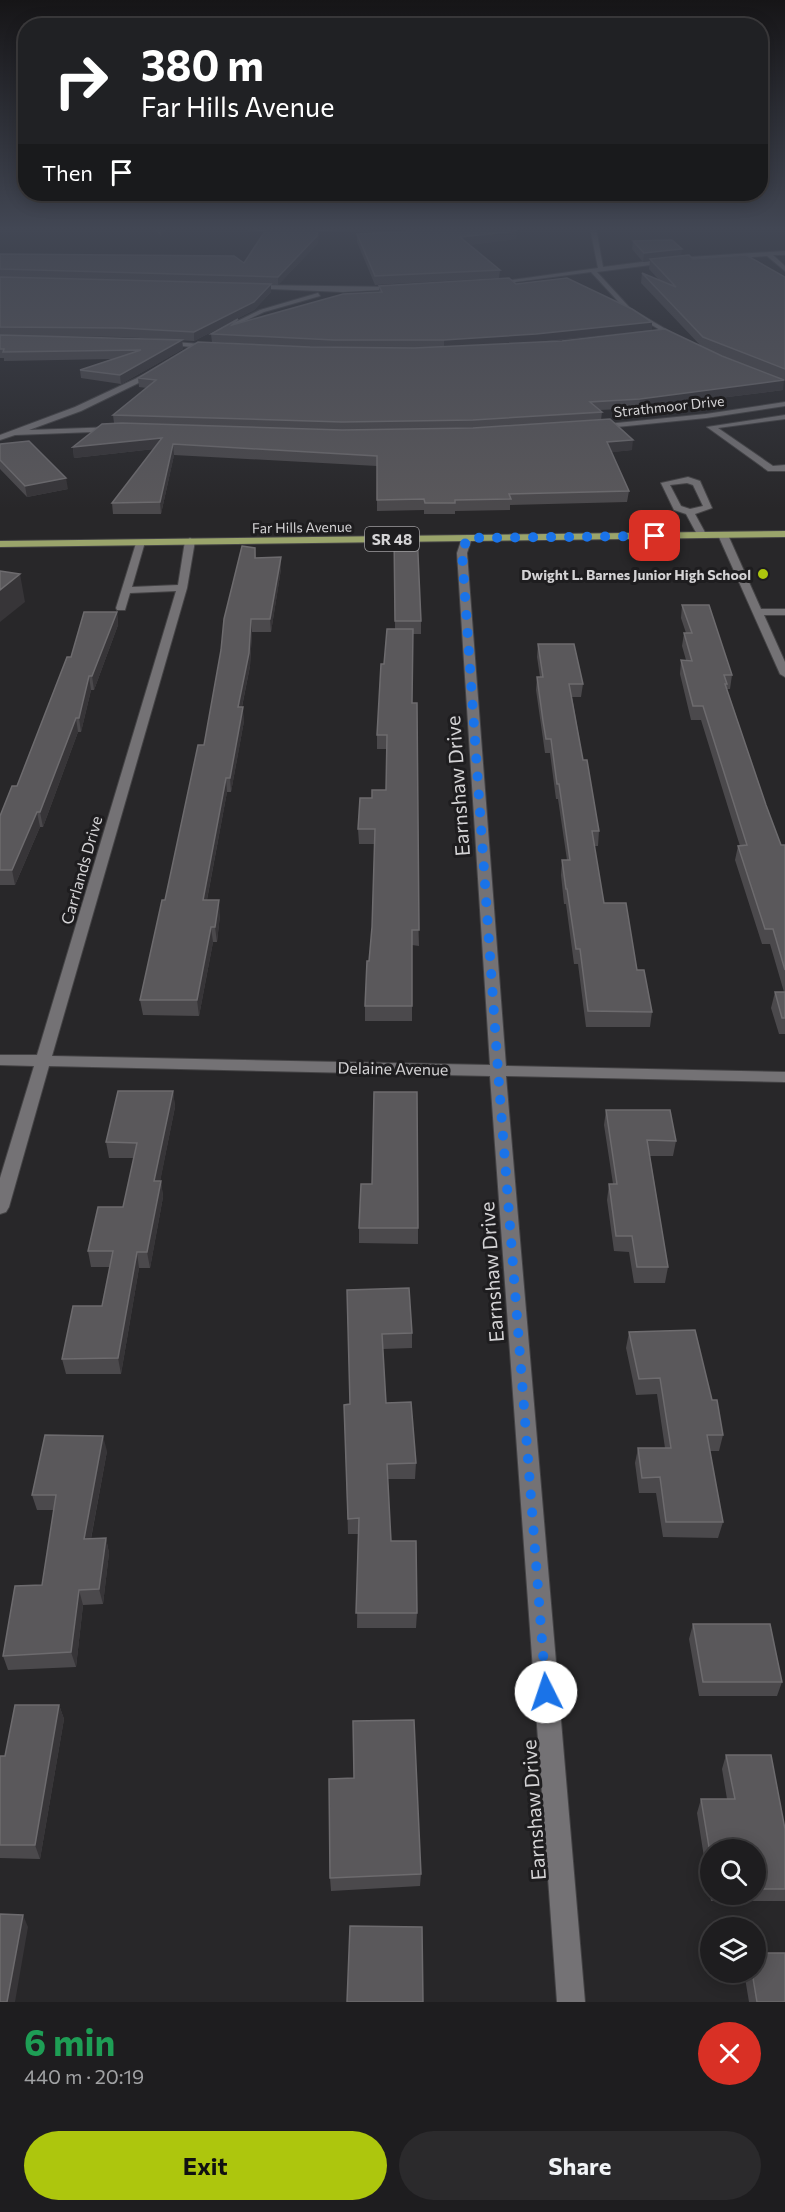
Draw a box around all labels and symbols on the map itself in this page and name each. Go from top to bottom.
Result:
street label: Strathmoor Drive [613,392,725,420]
pin [629,510,680,561]
street label: Far Hills Avenue [252,518,352,536]
road number: SR 48 [365,527,419,551]
place label: Dwight L. Barnes Junior High School [521,566,751,583]
marker: Dwight L. Barnes Junior High School [756,567,770,581]
street label: Earnshaw Drive [440,715,474,857]
street label: Carrlands Drive [56,814,106,926]
street label: Delaine Avenue [337,1058,449,1078]
street label: Earnshaw Drive [474,1201,508,1343]
position arrow [514,1660,578,1724]
street label: Earnshaw Drive [516,1739,550,1881]

